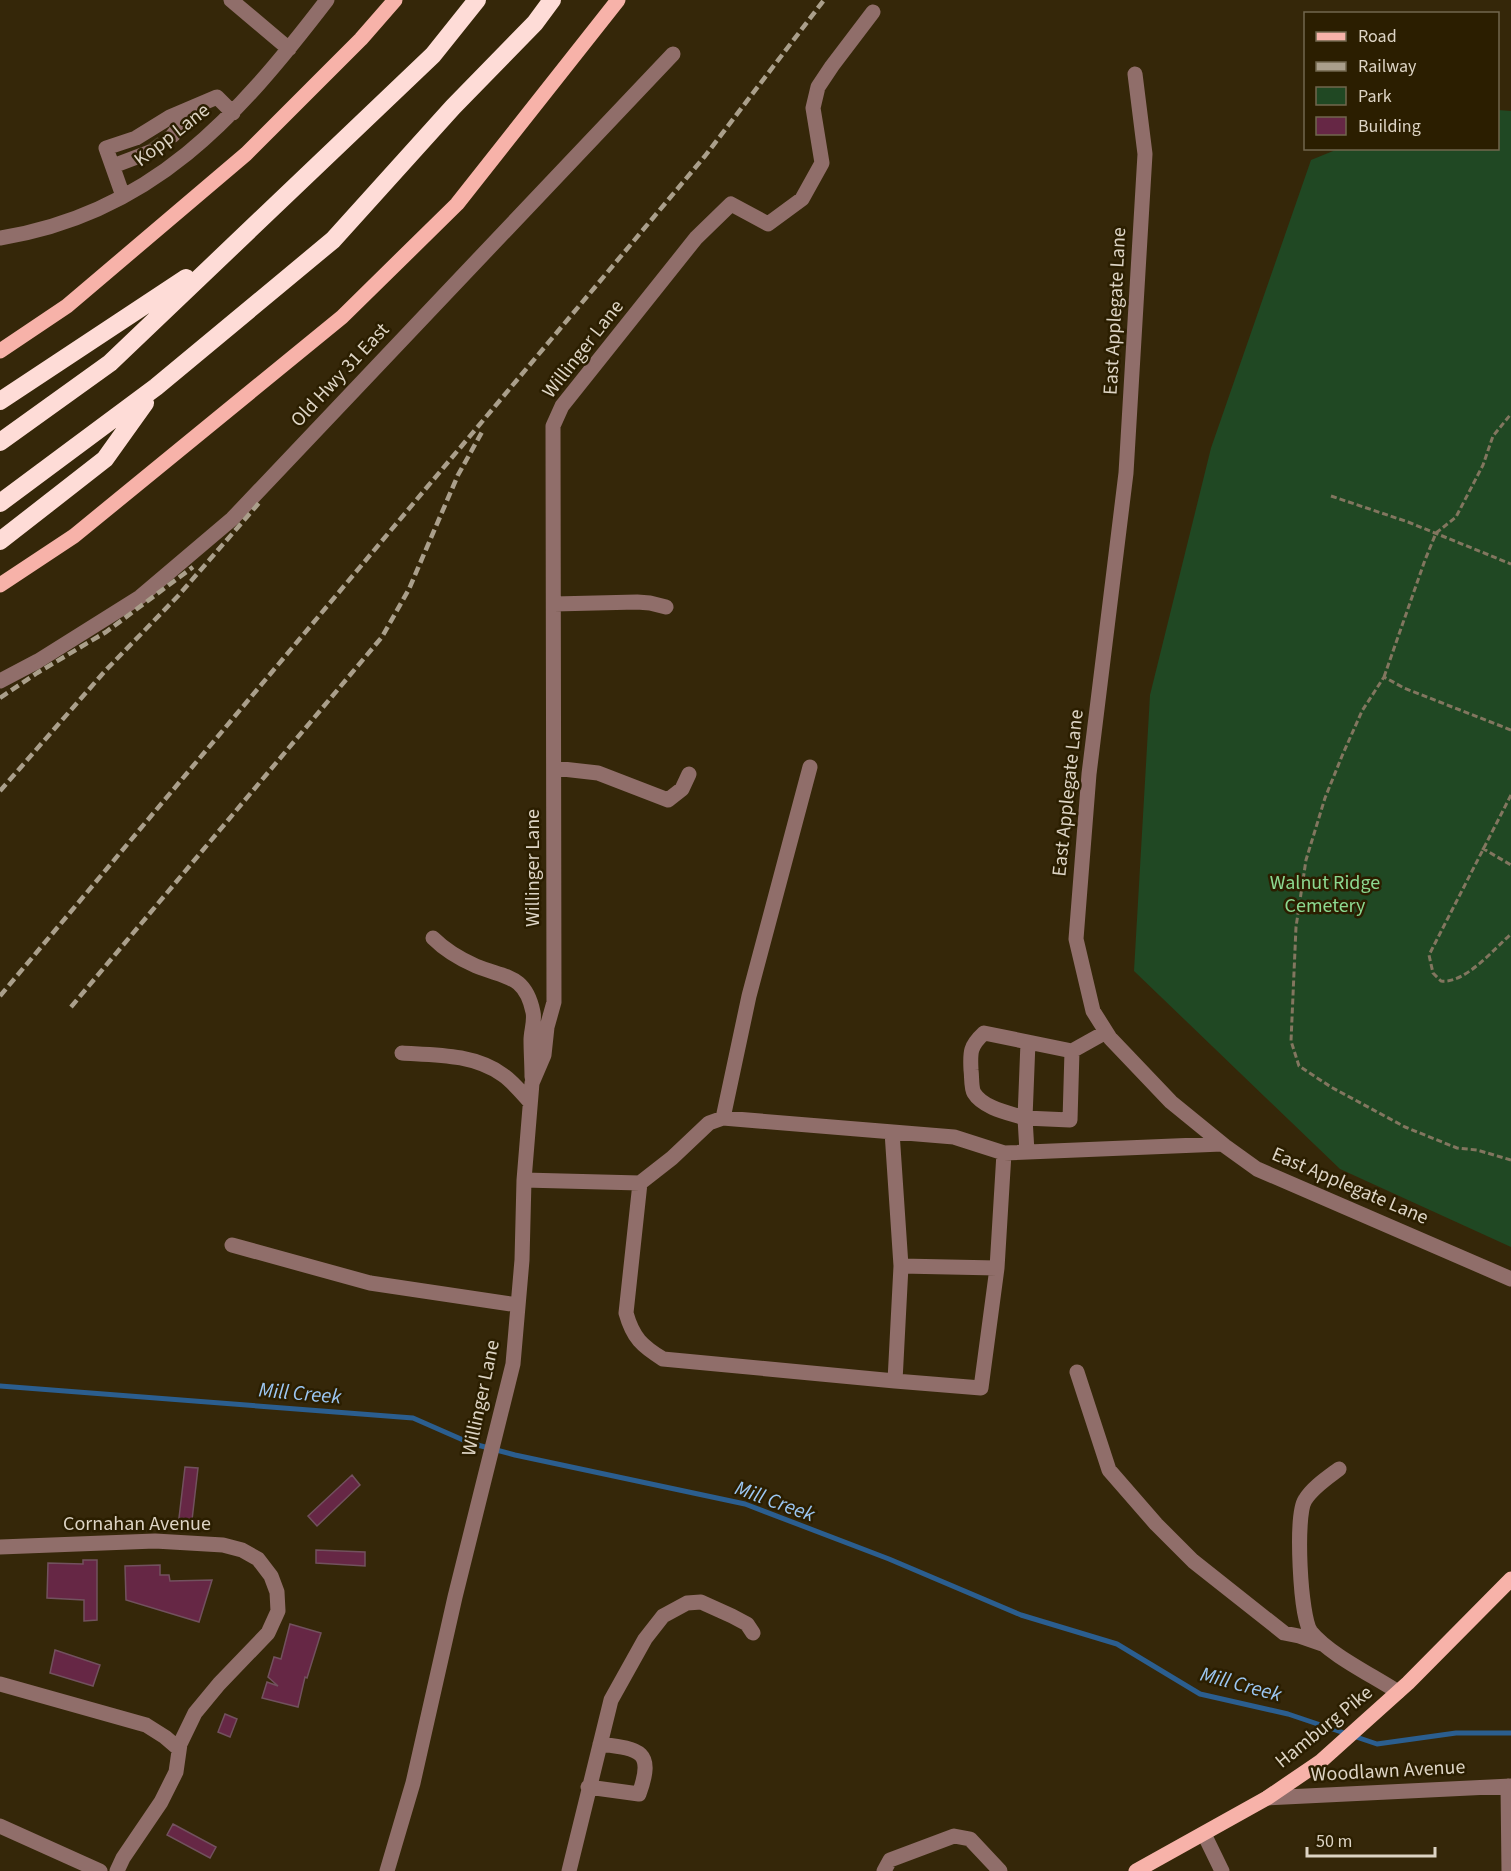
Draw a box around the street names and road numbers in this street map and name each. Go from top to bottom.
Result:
street label: Kopp Lane [128,96,216,173]
street label: East Applegate Lane [1097,226,1133,396]
street label: Willinger Lane [536,294,630,404]
street label: Old Hwy 31 East [284,316,396,433]
street label: East Applegate Lane [1045,708,1091,878]
street label: Willinger Lane [519,809,547,927]
street label: East Applegate Lane [1267,1140,1433,1232]
street label: Willinger Lane [455,1337,507,1459]
street label: Cornahan Avenue [63,1510,211,1538]
street label: Hamburg Pike [1269,1679,1379,1775]
street label: Woodlawn Avenue [1310,1753,1466,1789]

